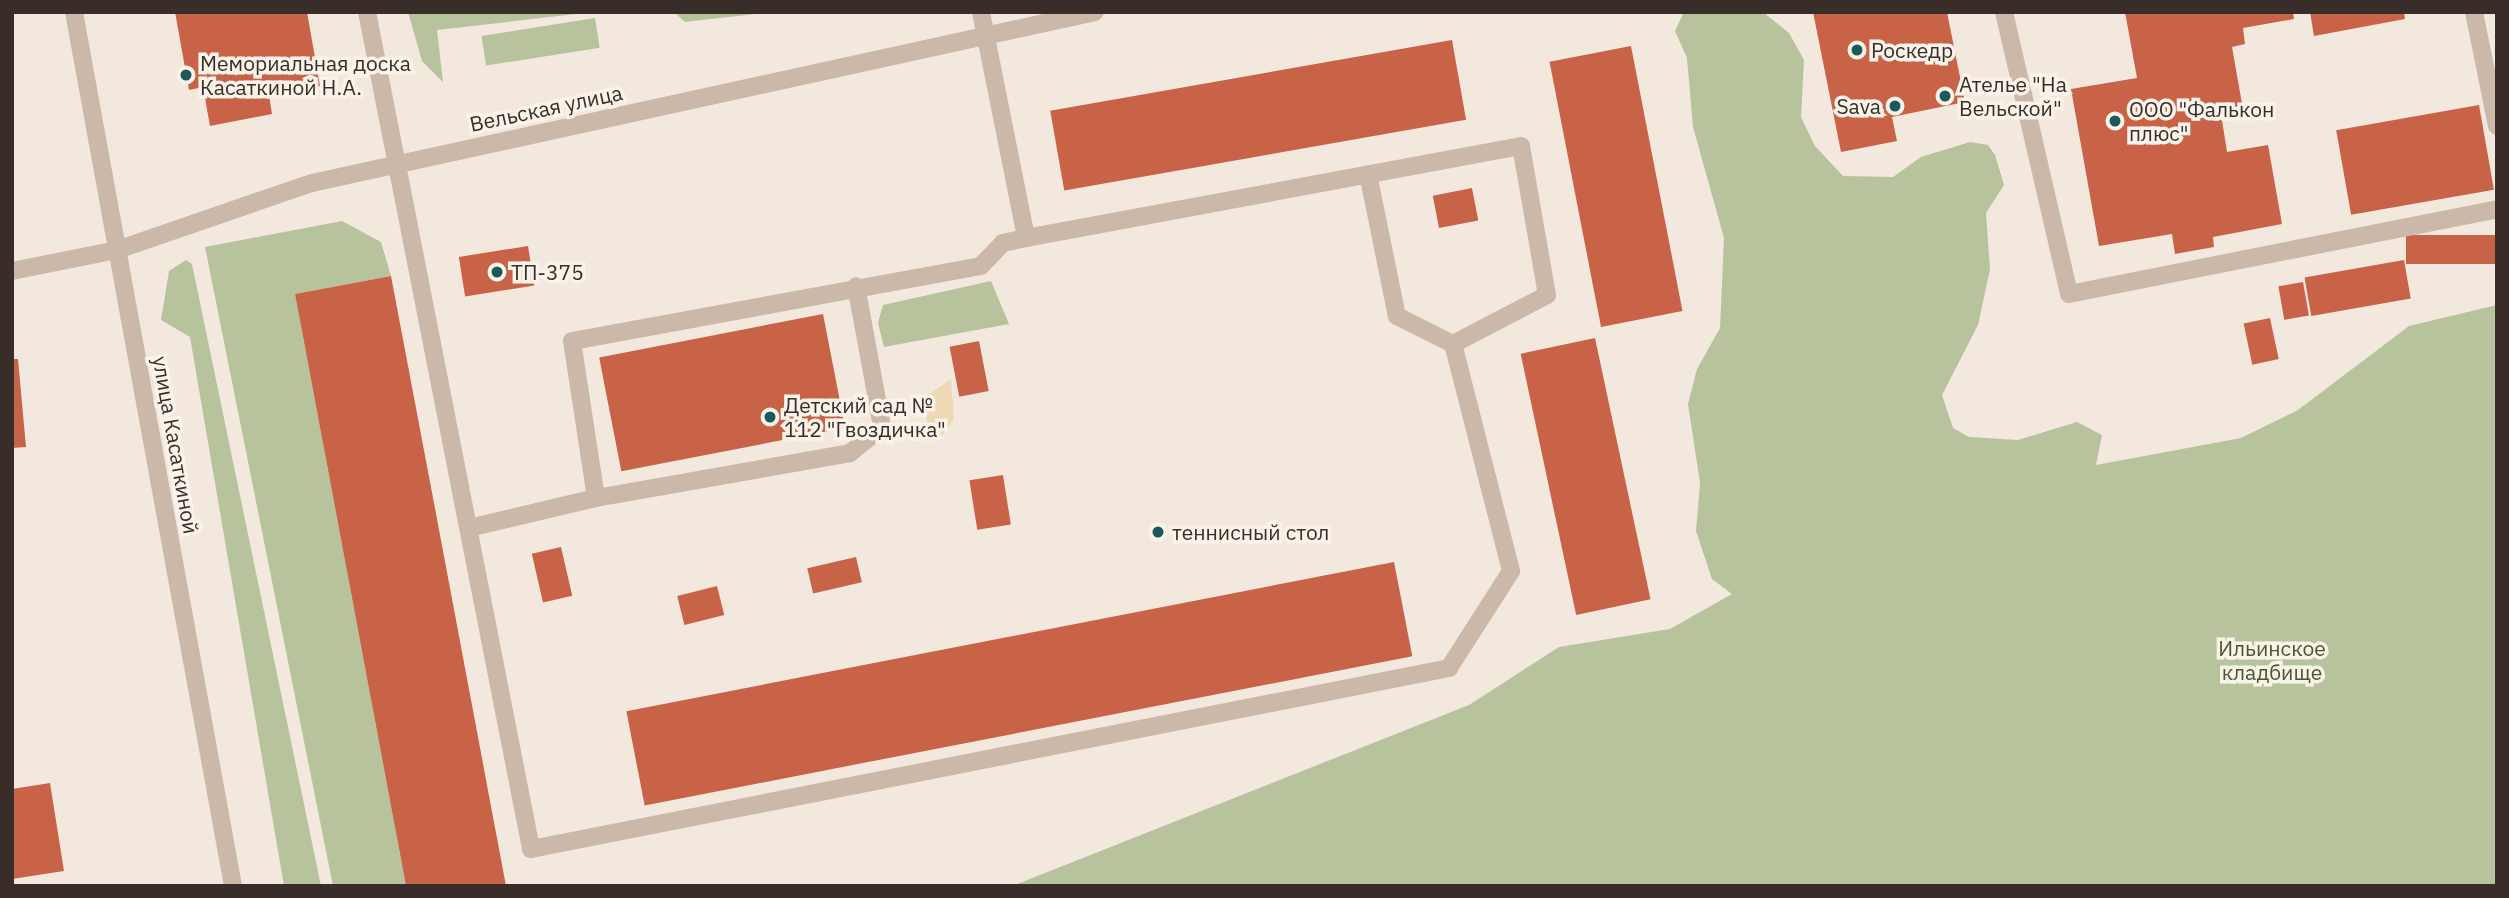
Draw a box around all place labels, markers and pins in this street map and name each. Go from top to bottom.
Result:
place label: Роскедр [1871,37,1953,63]
marker: Роскедр [1849,42,1865,58]
place label: Мемориальная доска Касаткиной Н.А. [200,50,411,100]
marker: Мемориальная доска Касаткиной Н.А. [178,67,194,83]
place label: Ателье "На Вельской" [1959,71,2067,121]
marker: Ателье "На Вельской" [1937,88,1953,104]
place label: Sava [1836,93,1881,119]
place label: ООО "Фалькон плюс" [2129,96,2274,146]
marker: Sava [1887,98,1903,114]
marker: ООО "Фалькон плюс" [2107,113,2123,129]
place label: ТП-375 [511,259,584,285]
marker: ТП-375 [489,264,505,280]
place label: Детский сад № 112 "Гвоздичка" [784,392,946,442]
marker: Детский сад № 112 "Гвоздичка" [762,409,778,425]
place label: теннисный стол [1172,519,1329,545]
marker: теннисный стол [1150,524,1166,540]

